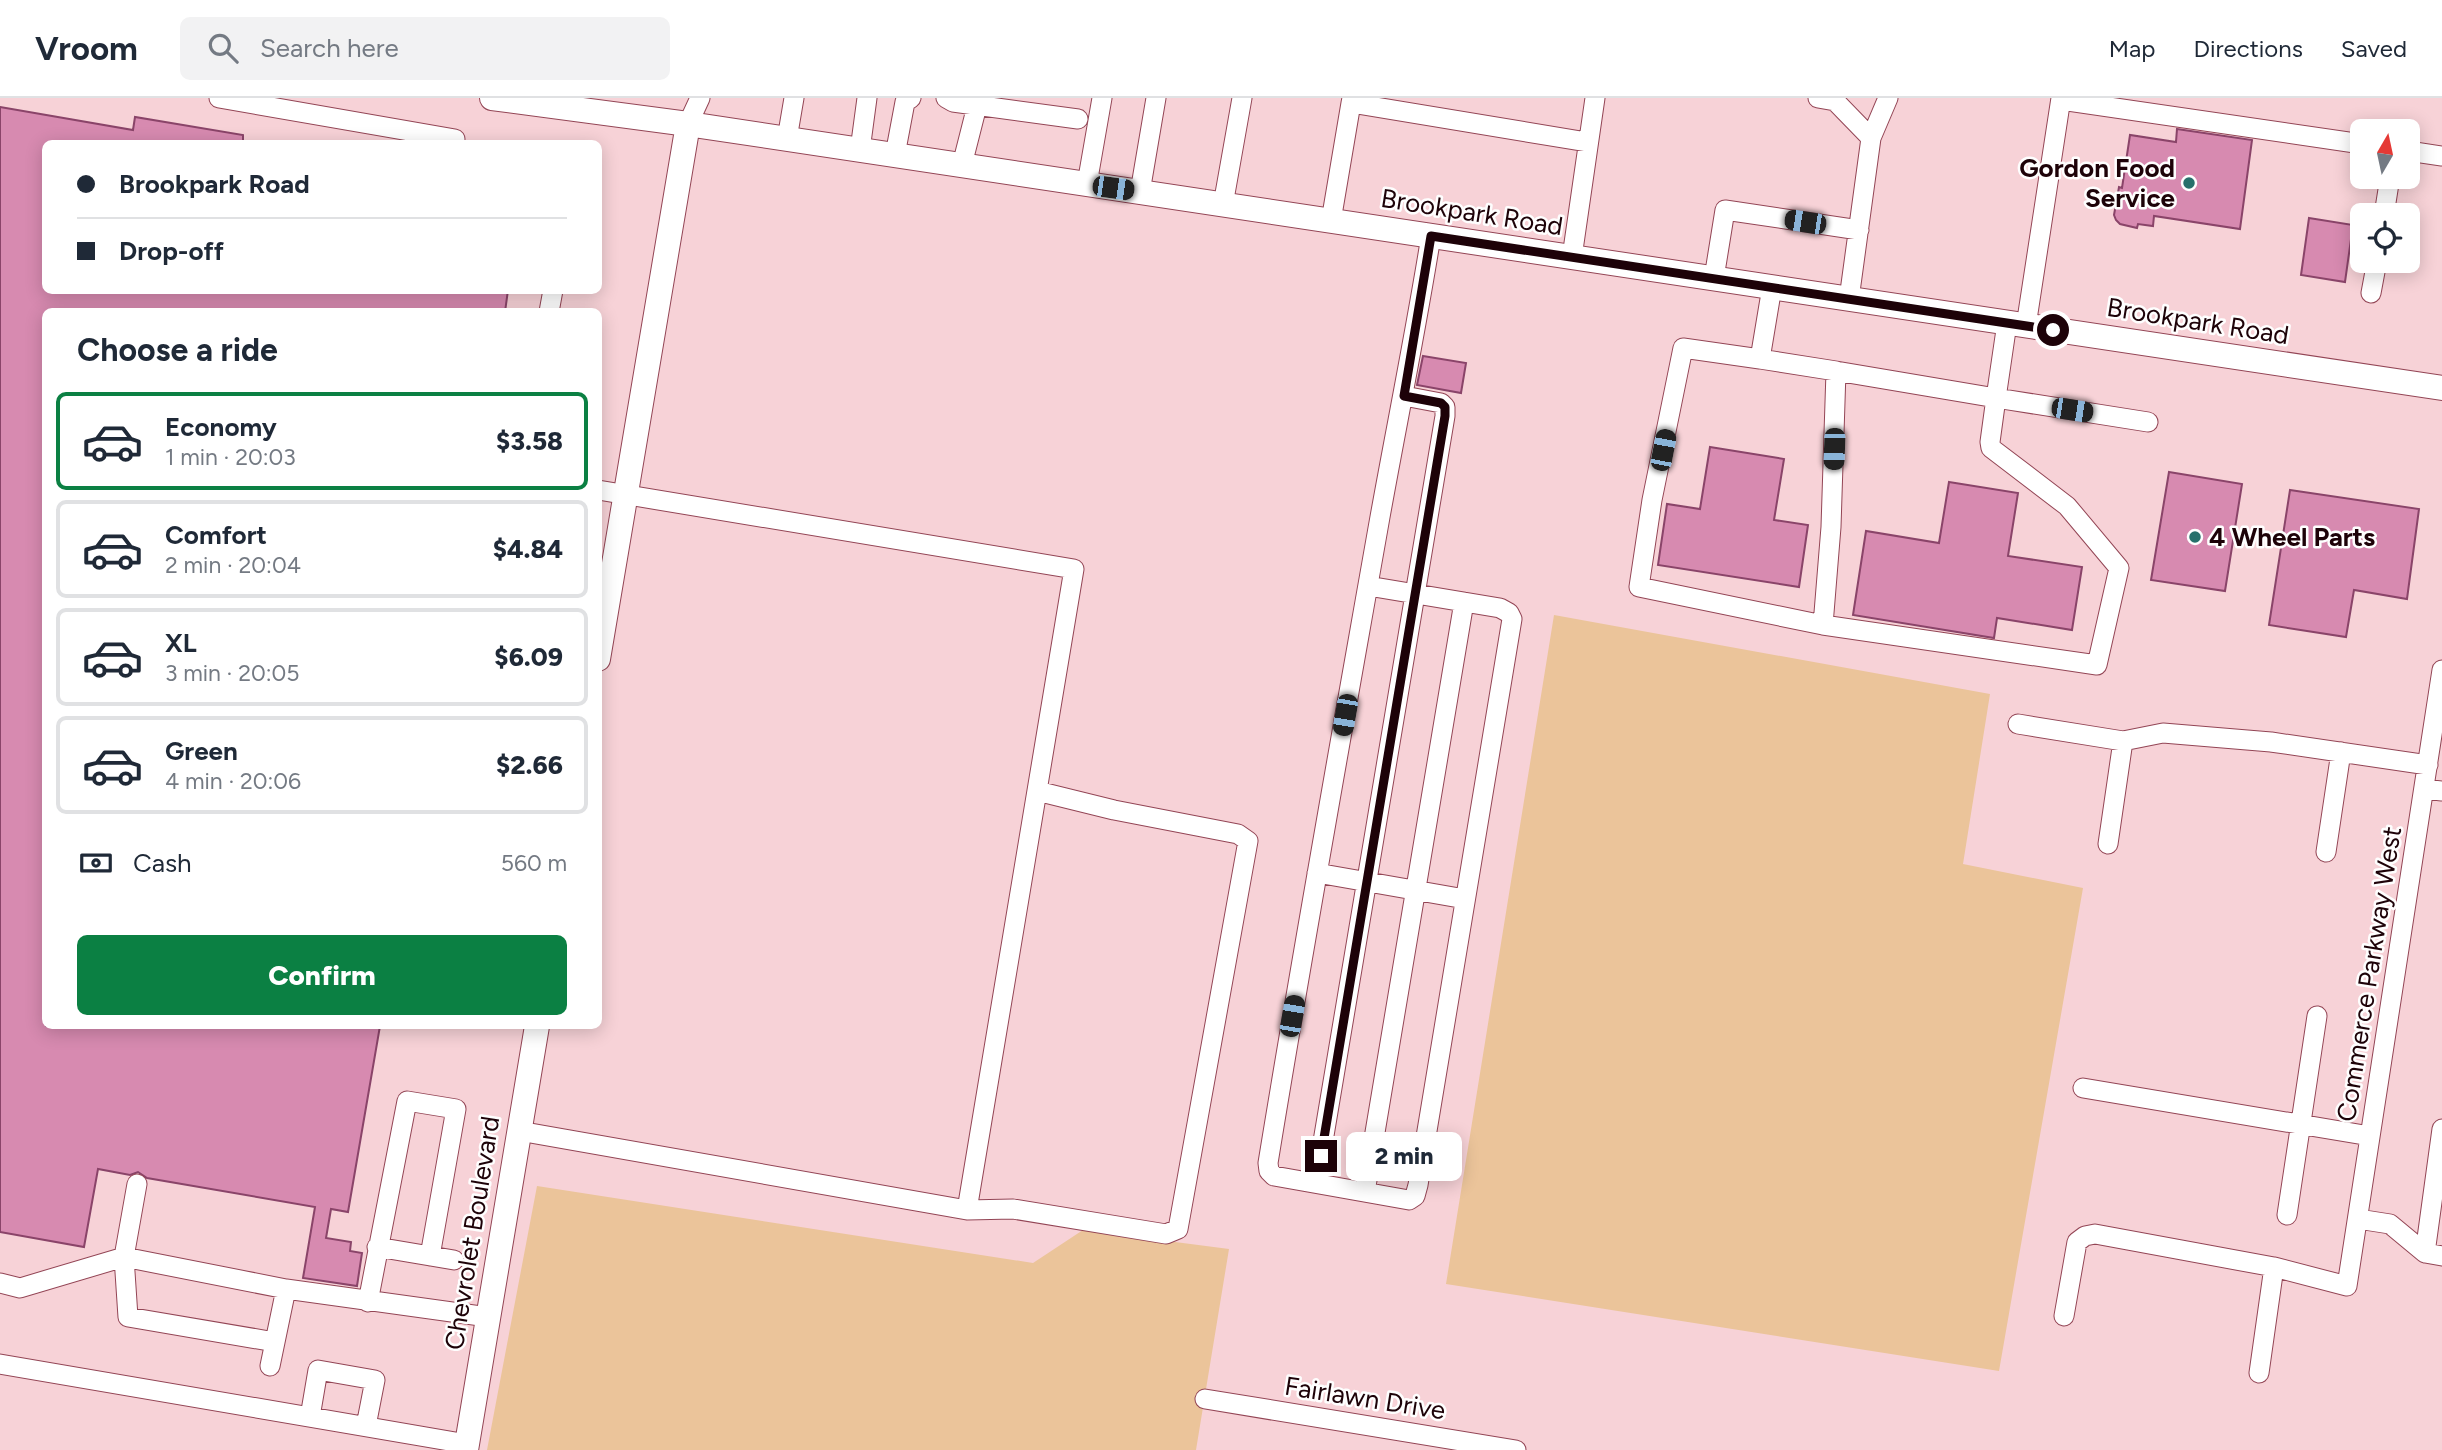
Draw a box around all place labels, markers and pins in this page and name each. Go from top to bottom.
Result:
place label: Gordon Food Service [2019,152,2175,214]
marker: Gordon Food Service [2181,175,2197,191]
place label: 4 Wheel Parts [2209,521,2375,553]
marker: 4 Wheel Parts [2187,529,2203,545]

